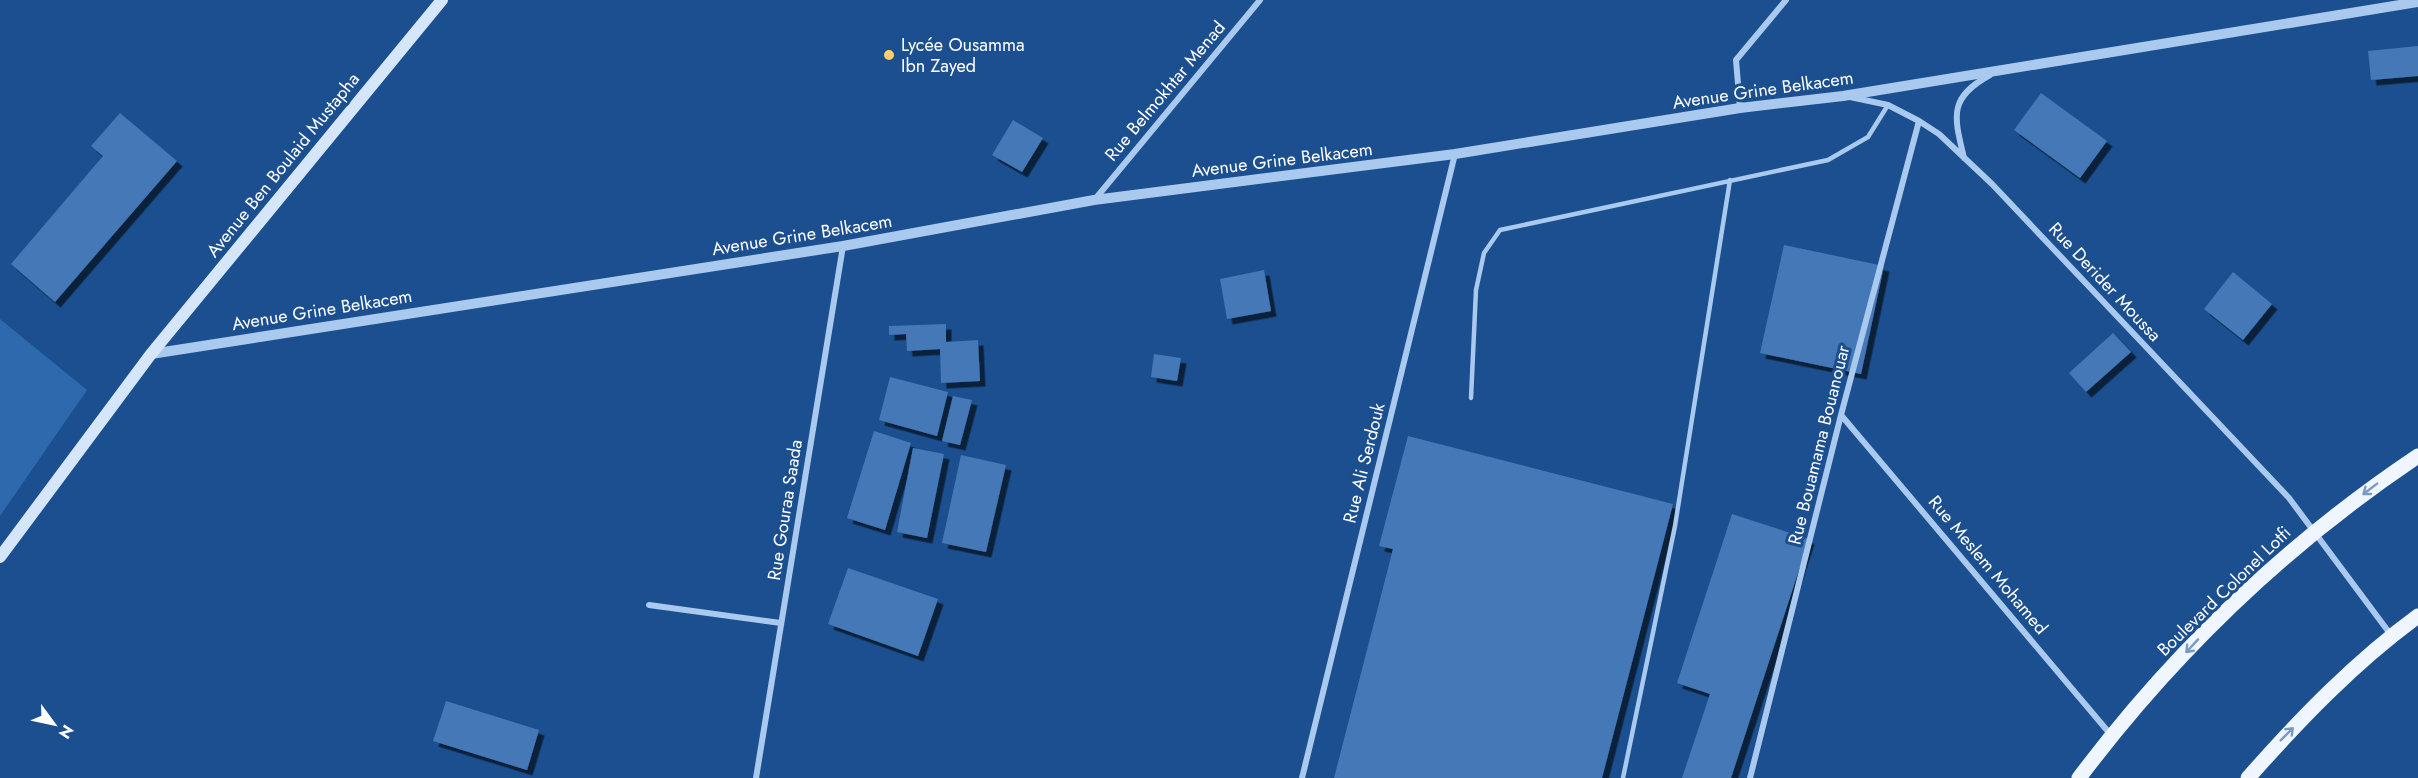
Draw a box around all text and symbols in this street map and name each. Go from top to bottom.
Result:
street label: Rue Belmokhtar Menad [1099,15,1231,167]
place label: Lycée Ousamma Ibn Zayed [901,32,1025,79]
marker: Lycée Ousamma Ibn Zayed [882,48,896,62]
street label: Avenue Grine Belkacem [1671,64,1855,116]
street label: Avenue Ben Boulaid Mustapha [200,67,366,263]
street label: Avenue Grine Belkacem [1190,136,1374,184]
street label: Avenue Grine Belkacem [710,208,894,262]
street label: Rue Derider Moussa [2043,217,2167,347]
street label: Avenue Grine Belkacem [230,283,414,337]
street label: Rue Bouamama Bouanouar [1782,342,1857,547]
street label: Rue Ali Serdouk [1336,400,1392,526]
street label: Rue Gouraa Saada [761,438,809,582]
one-way arrow [2362,483,2378,496]
street label: Rue Meslem Mohamed [1922,490,2054,640]
street label: Boulevard Colonel Lotfi [2151,520,2297,662]
one-way arrow [2185,638,2199,653]
north arrow [24,694,84,754]
text: N [53,720,79,743]
one-way arrow [2280,727,2295,742]

